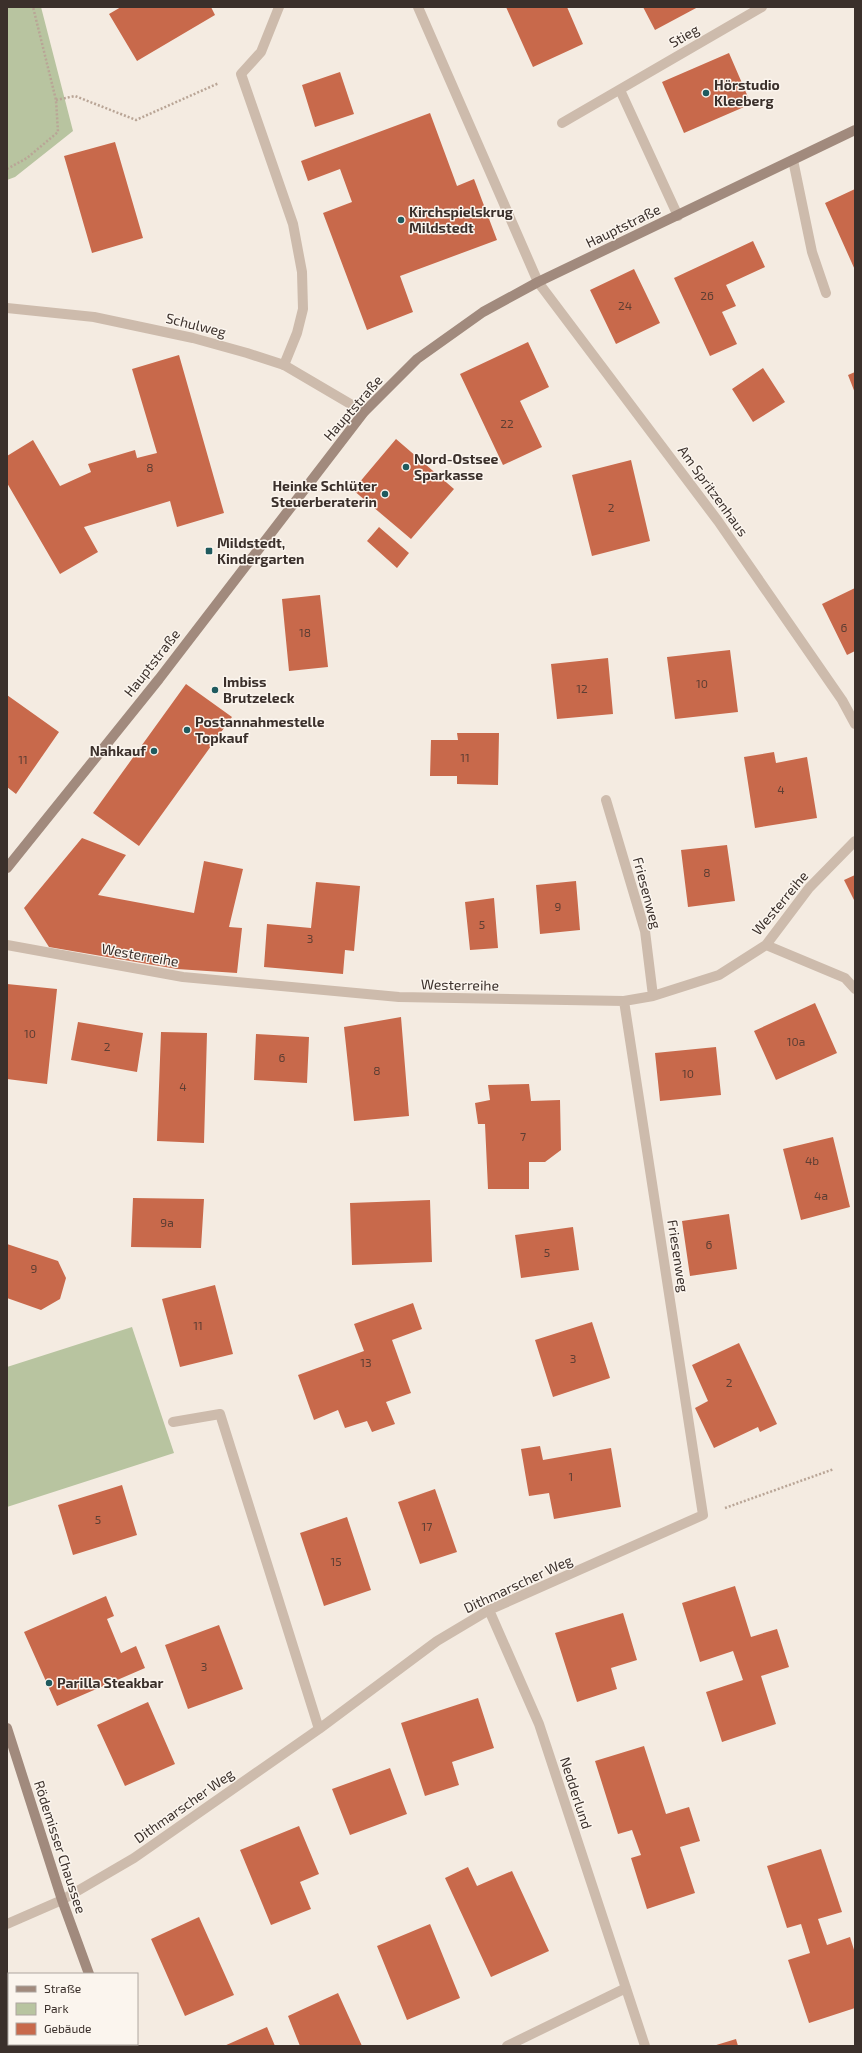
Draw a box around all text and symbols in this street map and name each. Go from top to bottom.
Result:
street label: Stieg [666,20,702,51]
place label: Hörstudio Kleeberg [714,76,780,109]
marker: Hörstudio Kleeberg [701,88,711,98]
street label: Hauptstraße [583,200,663,251]
place label: Kirchspielskrug Mildstedt [409,203,513,236]
marker: Kirchspielskrug Mildstedt [396,215,406,225]
house number: 26 [700,288,714,302]
house number: 24 [618,298,632,312]
street label: Schulweg [164,309,228,340]
street label: Hauptstraße [320,371,386,444]
house number: 22 [500,416,514,430]
street label: Am Spritzenhaus [675,442,752,539]
place label: Nord-Ostsee Sparkasse [414,450,499,483]
house number: 8 [146,460,154,474]
marker: Nord-Ostsee Sparkasse [401,462,411,472]
place label: Heinke Schlüter Steuerberaterin [271,477,377,510]
marker: Heinke Schlüter Steuerberaterin [380,489,390,499]
house number: 2 [608,500,615,514]
place label: Mildstedt, Kindergarten [217,534,304,567]
marker: Mildstedt, Kindergarten [204,546,214,556]
house number: 6 [841,620,848,634]
street label: Hauptstraße [120,625,183,700]
house number: 18 [299,625,311,639]
place label: Imbiss Brutzeleck [223,673,295,706]
house number: 10 [696,676,708,690]
house number: 12 [576,681,588,695]
marker: Imbiss Brutzeleck [210,685,220,695]
place label: Postannahmestelle Topkauf [195,713,325,746]
marker: Postannahmestelle Topkauf [182,725,192,735]
place label: Nahkauf [90,742,146,759]
marker: Nahkauf [149,746,159,756]
house number: 11 [460,750,470,764]
house number: 11 [18,752,28,766]
house number: 4 [777,782,785,796]
street label: Friesenweg [630,855,665,931]
house number: 8 [703,865,711,879]
street label: Westerreihe [748,867,811,938]
house number: 9 [555,899,562,913]
house number: 5 [479,917,485,931]
house number: 3 [307,931,313,945]
street label: Westerreihe [100,939,180,970]
street label: Westerreihe [421,975,499,994]
house number: 10 [24,1026,36,1040]
house number: 10a [787,1034,805,1048]
house number: 2 [104,1039,111,1053]
house number: 6 [279,1050,286,1064]
house number: 8 [373,1063,381,1077]
house number: 10 [682,1066,694,1080]
house number: 4 [179,1079,187,1093]
house number: 7 [520,1129,526,1143]
house number: 4b [805,1153,819,1167]
house number: 4a [814,1188,828,1202]
house number: 9a [160,1215,174,1229]
street label: Friesenweg [664,1218,693,1294]
house number: 6 [706,1237,713,1251]
house number: 5 [544,1245,550,1259]
house number: 9 [31,1261,38,1275]
house number: 11 [193,1318,203,1332]
house number: 3 [570,1351,576,1365]
house number: 13 [360,1355,372,1369]
house number: 2 [726,1375,733,1389]
house number: 1 [569,1469,573,1483]
house number: 5 [95,1512,101,1526]
house number: 17 [422,1519,432,1533]
street label: Dithmarscher Weg [461,1551,575,1616]
house number: 15 [330,1554,342,1568]
house number: 3 [201,1659,207,1673]
place label: Parilla Steakbar [57,1674,163,1691]
marker: Parilla Steakbar [44,1678,54,1688]
street label: Nedderlund [557,1755,596,1831]
street label: Dithmarscher Weg [130,1765,237,1846]
street label: Rödemisser Chaussee [31,1778,90,1916]
legend [8,1973,138,2045]
text: Straße [44,1981,81,1995]
text: Park [44,2001,69,2015]
text: Gebäude [44,2021,92,2035]

